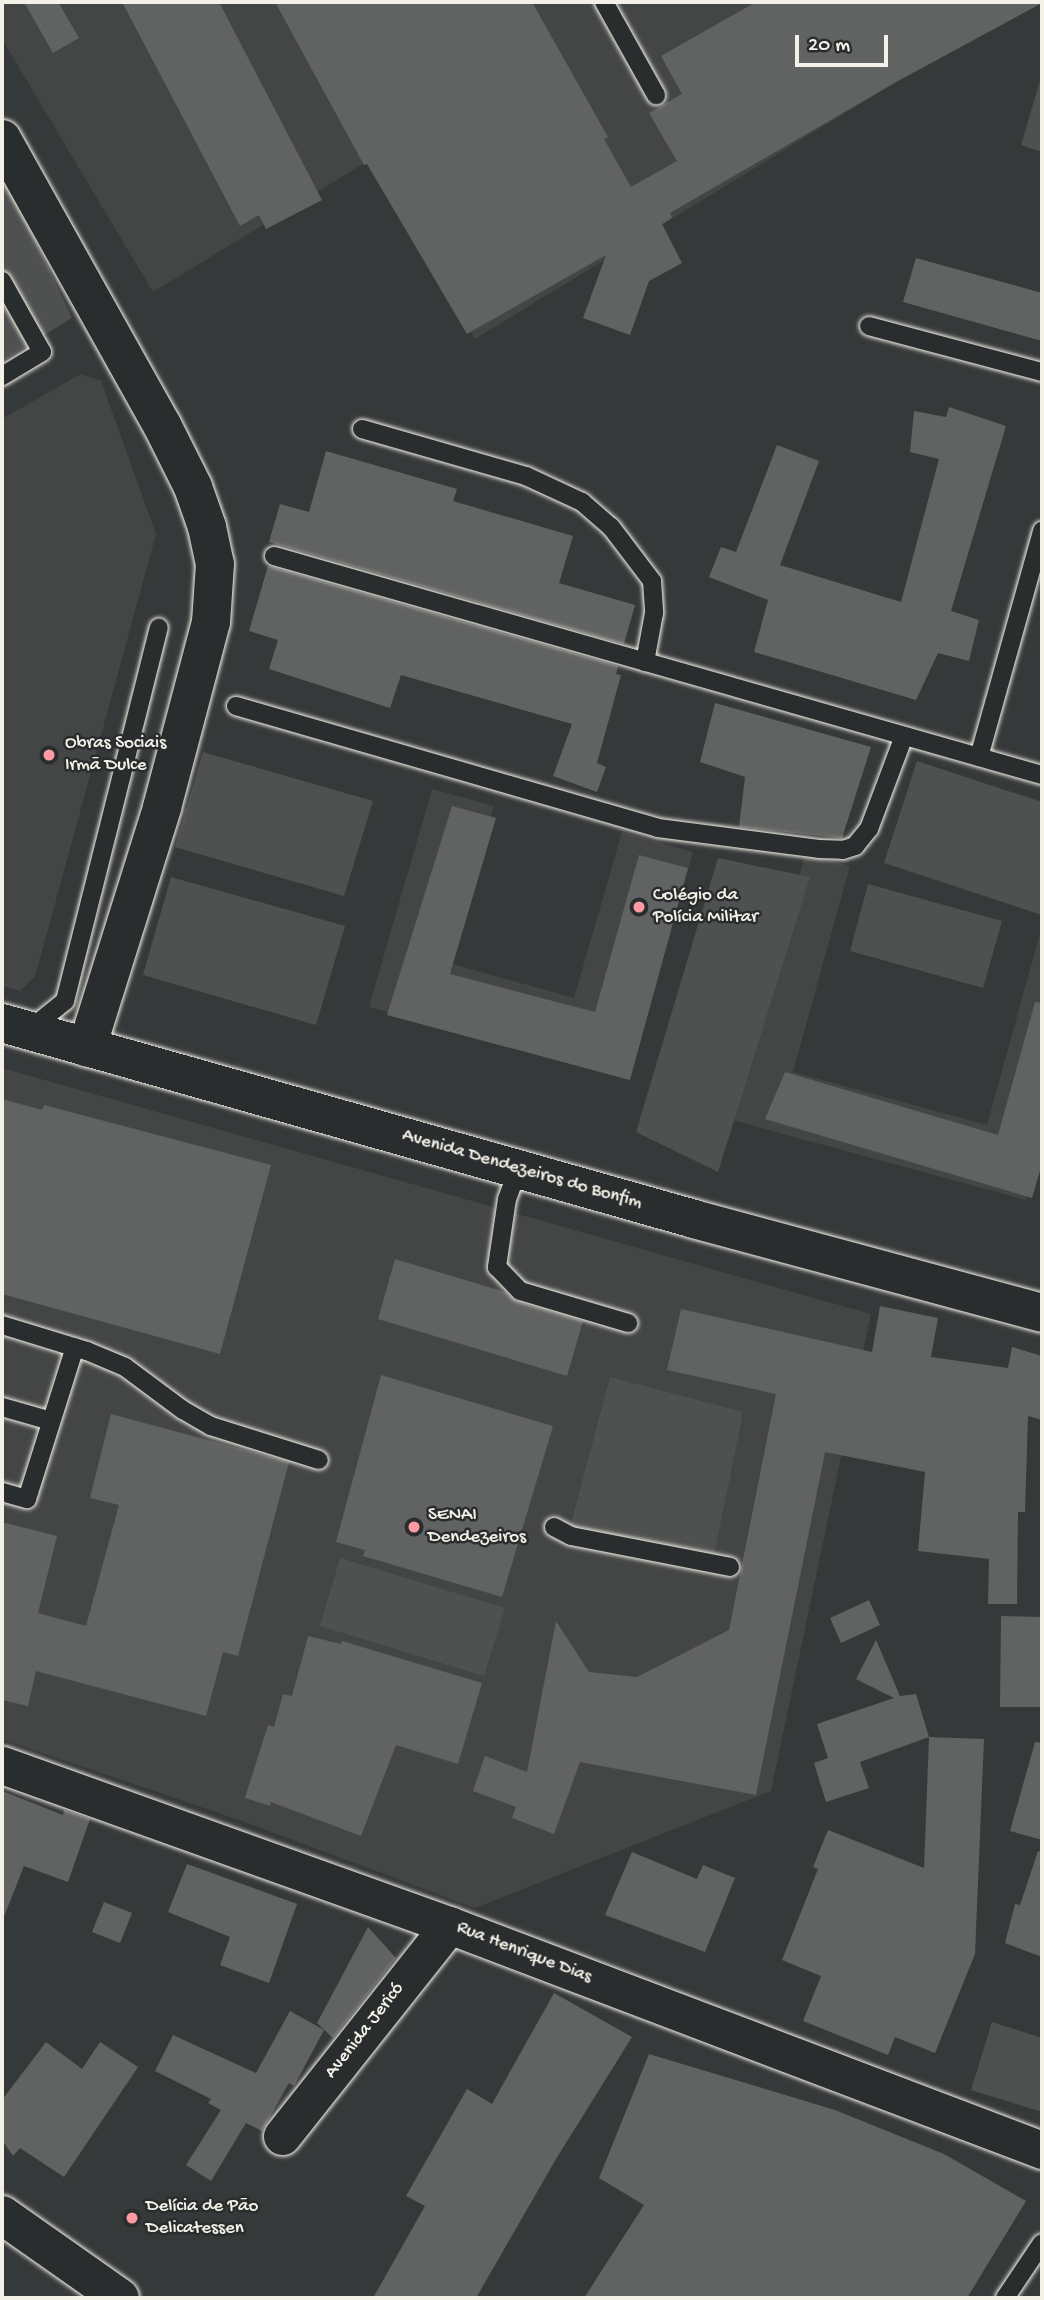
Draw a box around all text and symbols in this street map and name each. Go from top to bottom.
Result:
scale bar [799,21,892,65]
text: 20 m [808,34,850,59]
place label: Obras Sociais Irmã Dulce [65,733,166,777]
marker: Obras Sociais Irmã Dulce [39,745,59,765]
place label: Colégio da Polícia Militar [653,885,758,929]
marker: Colégio da Polícia Militar [631,899,647,915]
street label: Avenida Dendezeiros do Bonfim [399,1125,645,1215]
place label: SENAI Dendezeiros [428,1505,526,1549]
marker: SENAI Dendezeiros [406,1519,422,1535]
street label: Rua Henrique Dias [453,1917,595,1989]
street label: Avenida Jericó [320,1978,410,2084]
place label: Delícia de Pão Delicatessen [146,2196,258,2240]
marker: Delícia de Pão Delicatessen [124,2210,140,2226]

